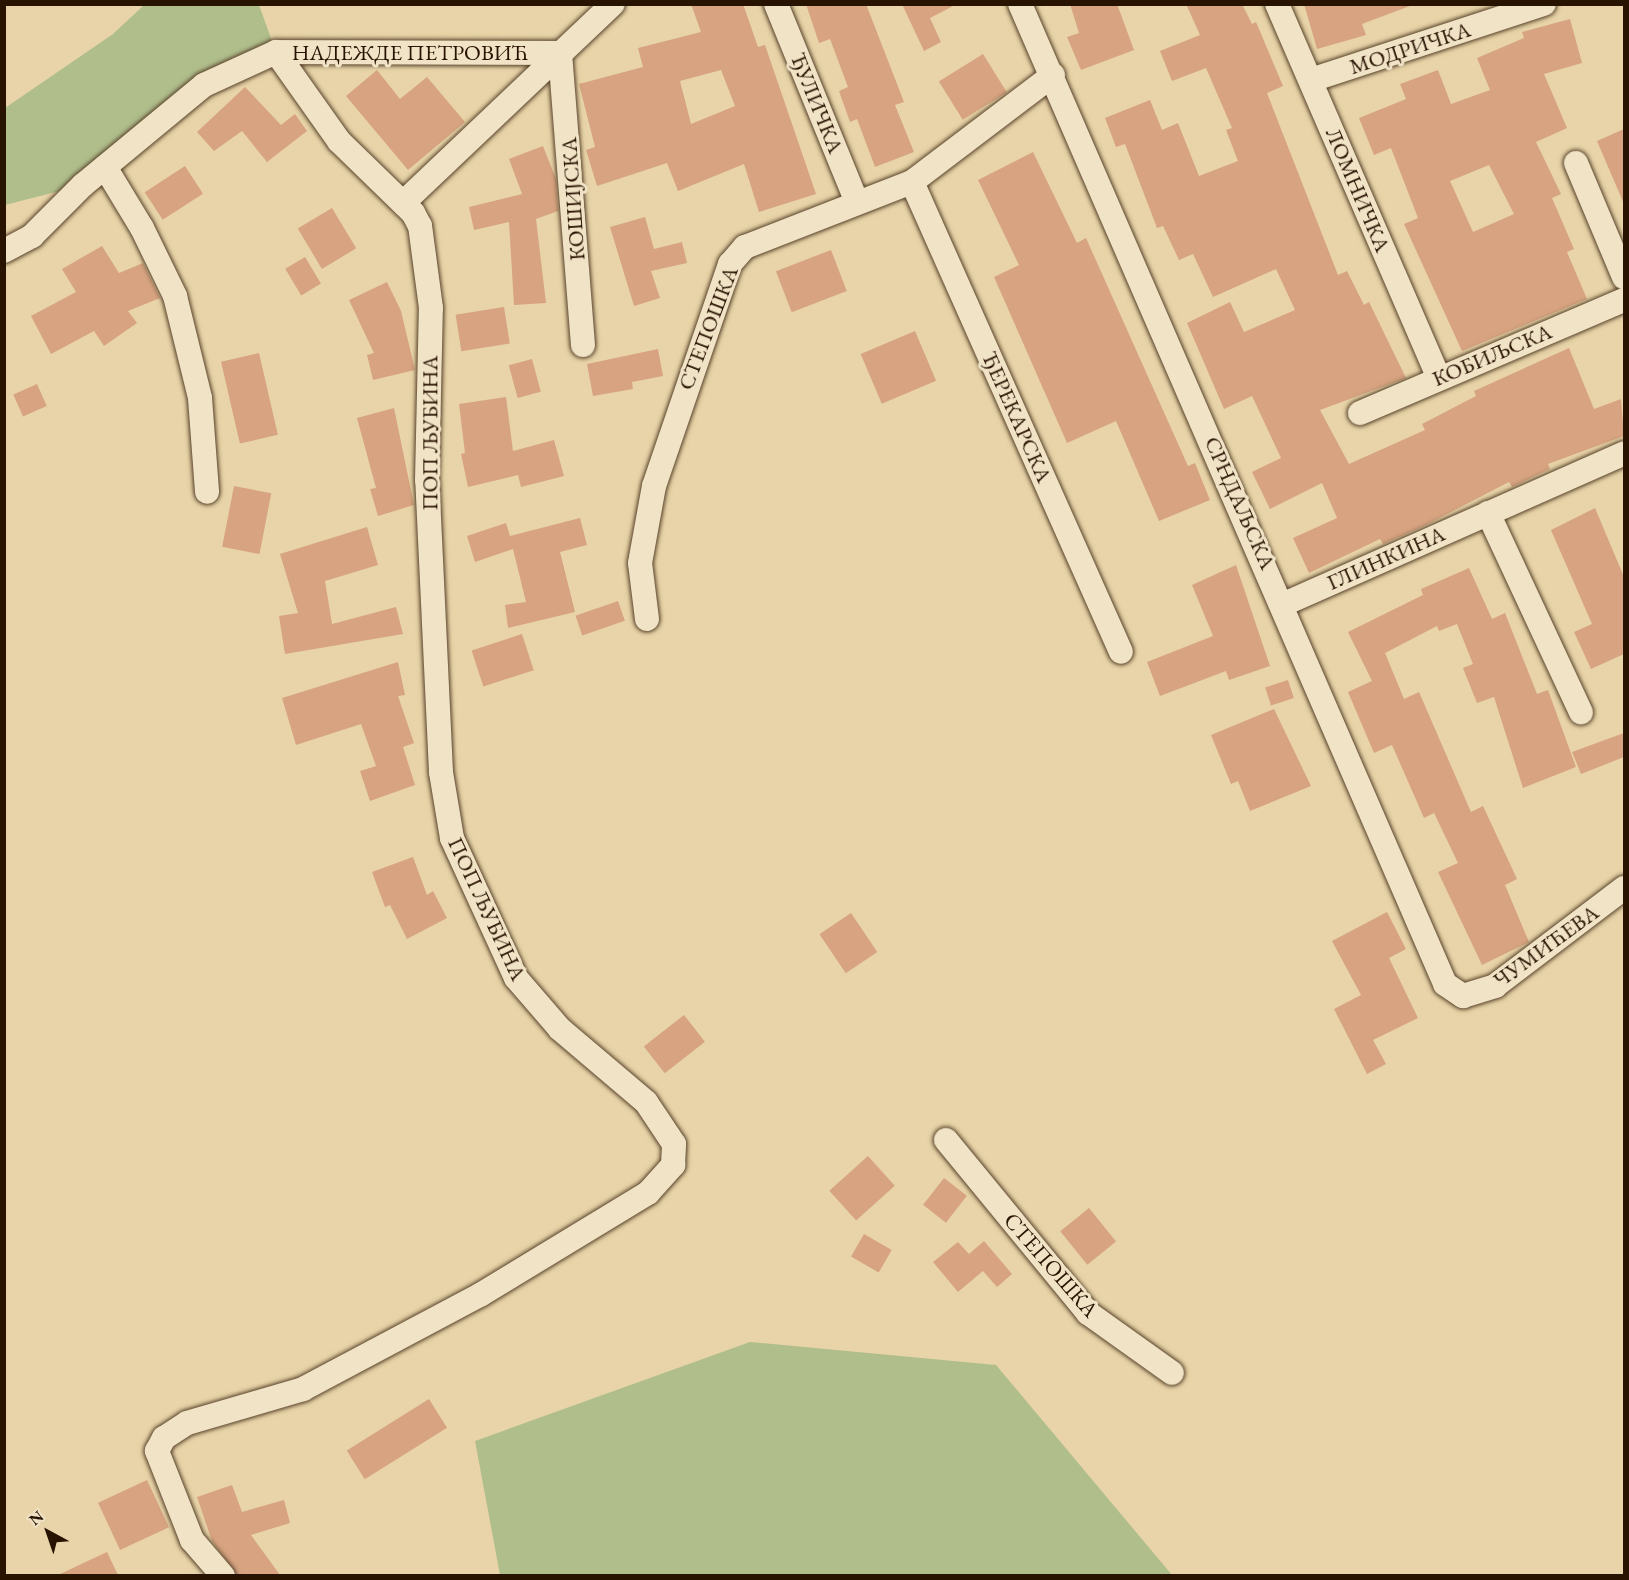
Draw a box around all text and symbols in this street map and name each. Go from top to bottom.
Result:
street label: МОДРИЧКА [1346,16,1474,80]
street label: НАДЕЖДЕ ПЕТРОВИЋ [292,40,528,66]
street label: ЂУЛИЧКА [785,49,849,157]
street label: ЛОМНИЧКА [1320,124,1396,256]
street label: КОШИЈСКА [556,136,590,262]
street label: СТЕПОШКА [672,262,744,394]
street label: КОБИЉСКА [1428,318,1556,392]
street label: ЂЕРЕКАРСКА [976,347,1058,487]
street label: ПОП ЉУБИНА [417,355,443,511]
street label: СРНДАЉСКА [1199,432,1281,574]
street label: ГЛИНКИНА [1323,520,1449,596]
street label: ПОП ЉУБИНА [442,833,532,985]
street label: ЧУМИЋЕВА [1488,899,1604,993]
street label: СТЕПОШКА [998,1207,1104,1323]
north arrow [18,1502,78,1562]
text: N [24,1506,48,1530]

